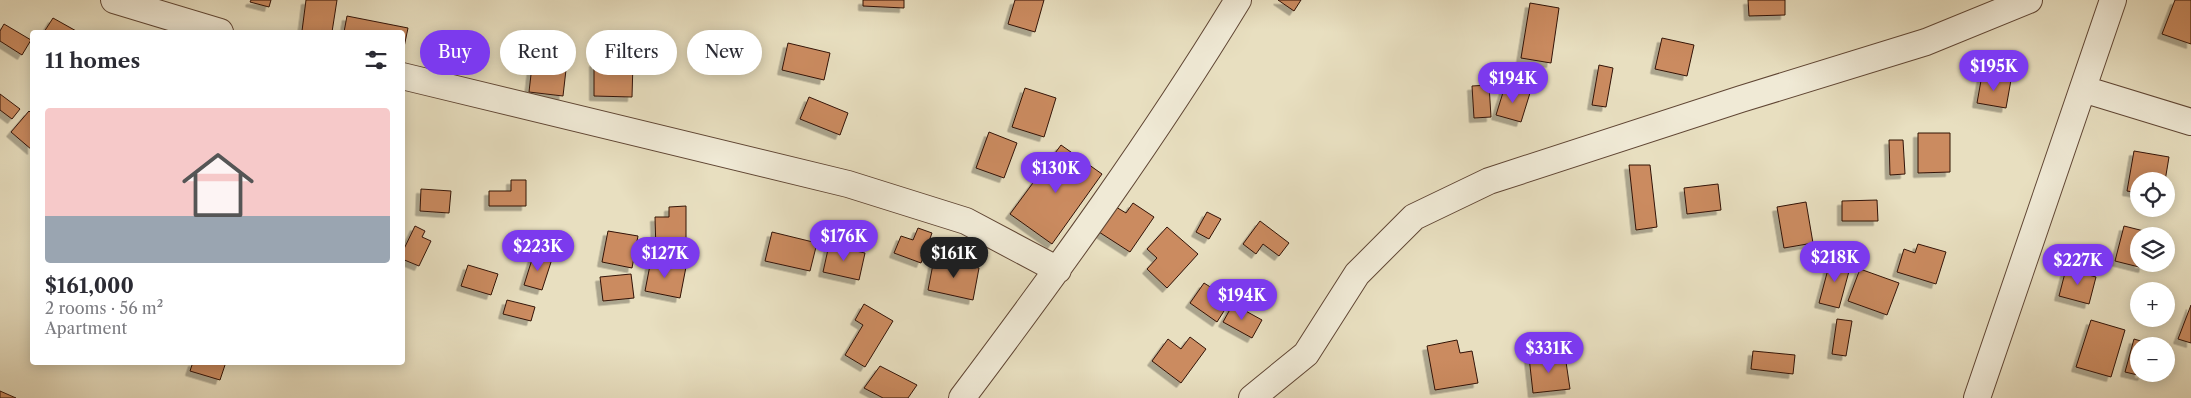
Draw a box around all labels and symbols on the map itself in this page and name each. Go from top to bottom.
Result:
pin: $195K [1959,49,2029,92]
pin: $194K [1478,62,1548,104]
pin: $130K [1021,152,1091,194]
pin: $176K [809,220,879,262]
pin: $223K [503,230,573,272]
pin: $127K [630,236,700,279]
pin: $161K [919,236,989,279]
pin: $218K [1800,240,1870,283]
pin: $227K [2043,244,2113,286]
pin: $194K [1207,278,1277,321]
pin: $331K [1514,332,1584,374]

